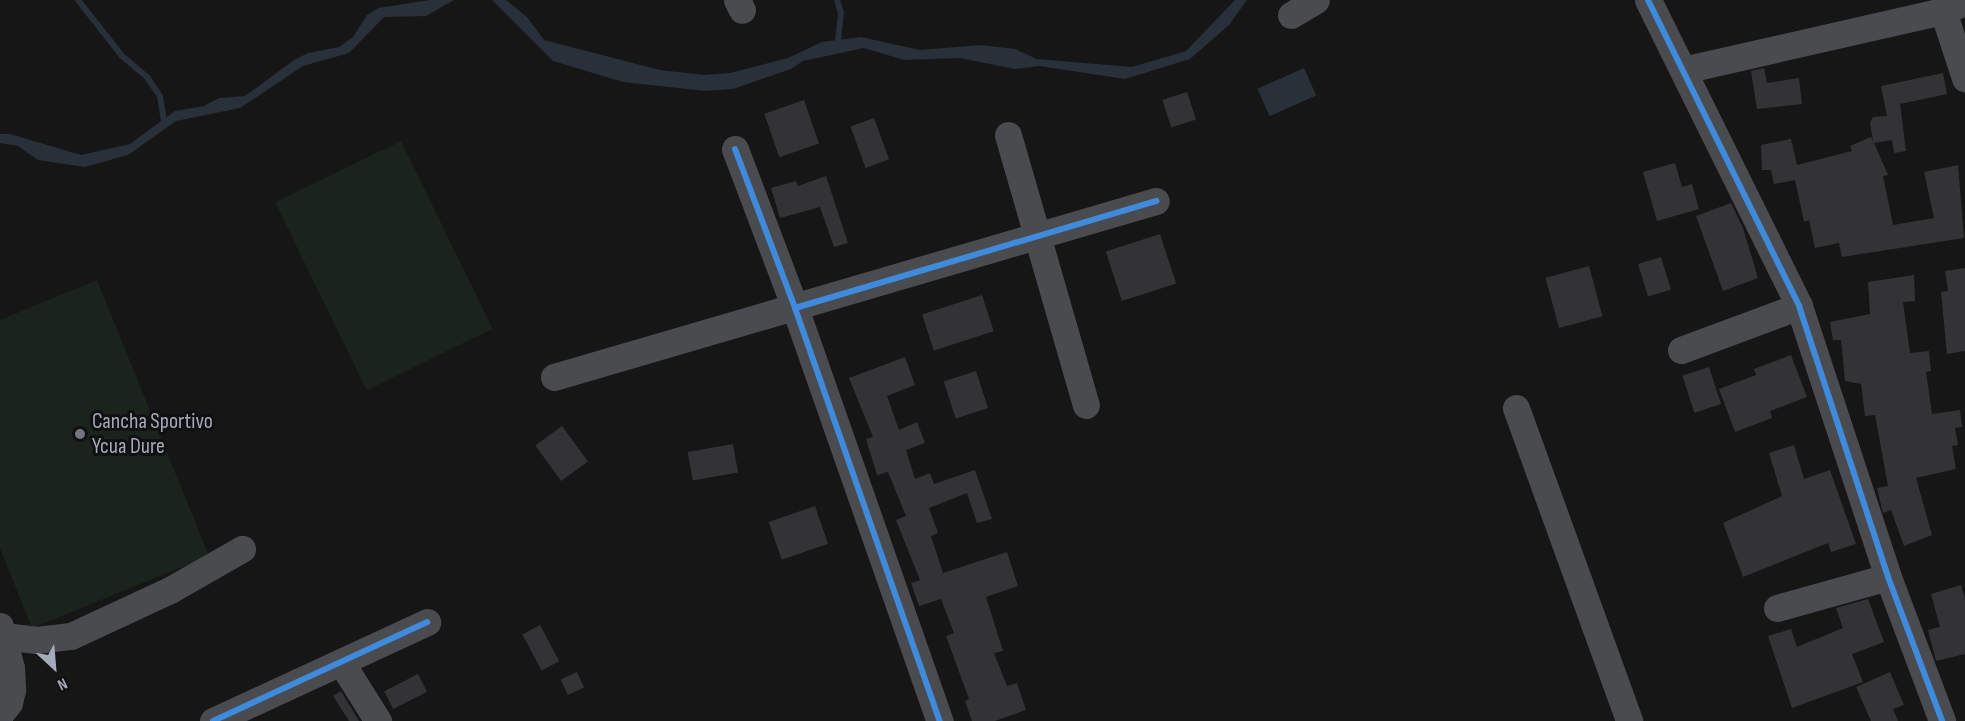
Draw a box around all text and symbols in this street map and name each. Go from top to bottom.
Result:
place label: Cancha Sportivo Ycua Dure [92,408,213,460]
marker: Cancha Sportivo Ycua Dure [73,427,87,441]
north arrow [24,637,84,697]
text: N [54,673,70,694]

